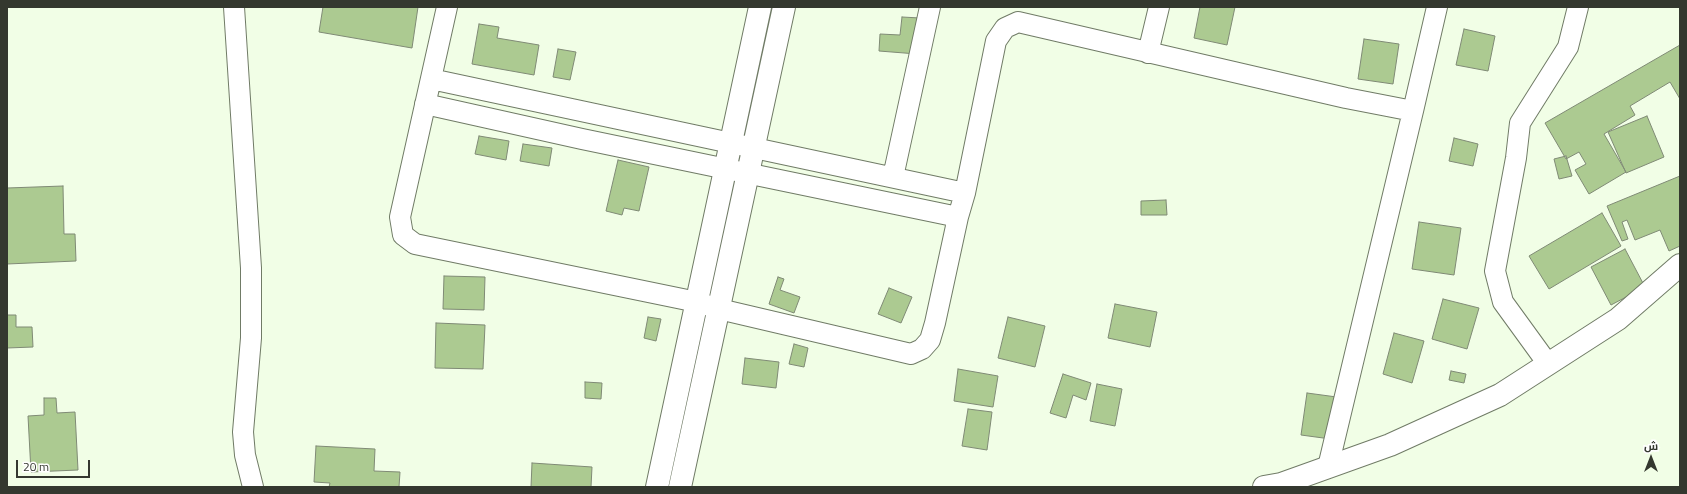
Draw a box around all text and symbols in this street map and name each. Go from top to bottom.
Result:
north arrow [1631,438,1671,478]
text: ش [1644,438,1658,454]
scale bar [18,452,92,478]
text: 20 m [23,457,49,476]

